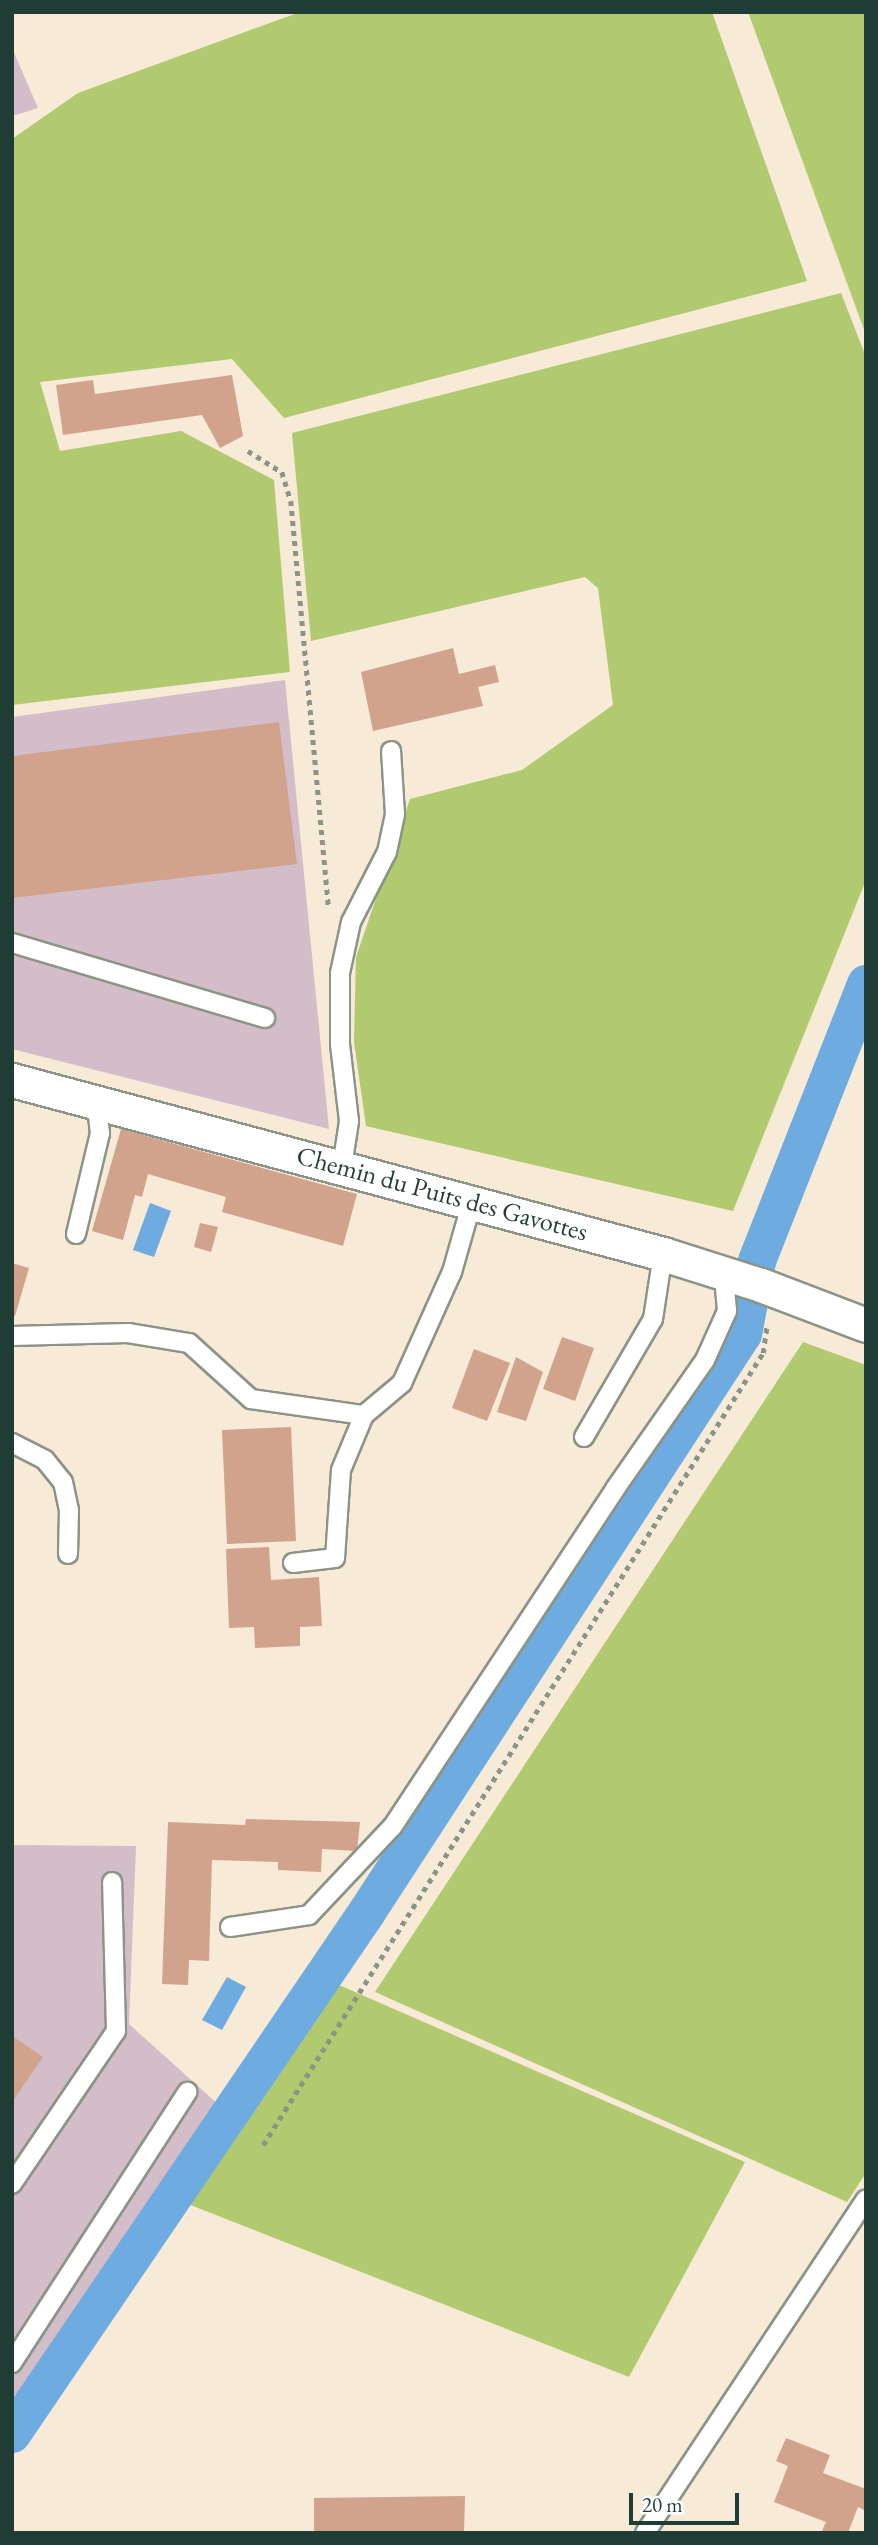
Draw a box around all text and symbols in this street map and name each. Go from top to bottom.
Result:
street label: Chemin du Puits des Gavottes [293,1140,591,1248]
scale bar [633,2478,743,2522]
text: 20 m [642,2491,683,2518]

